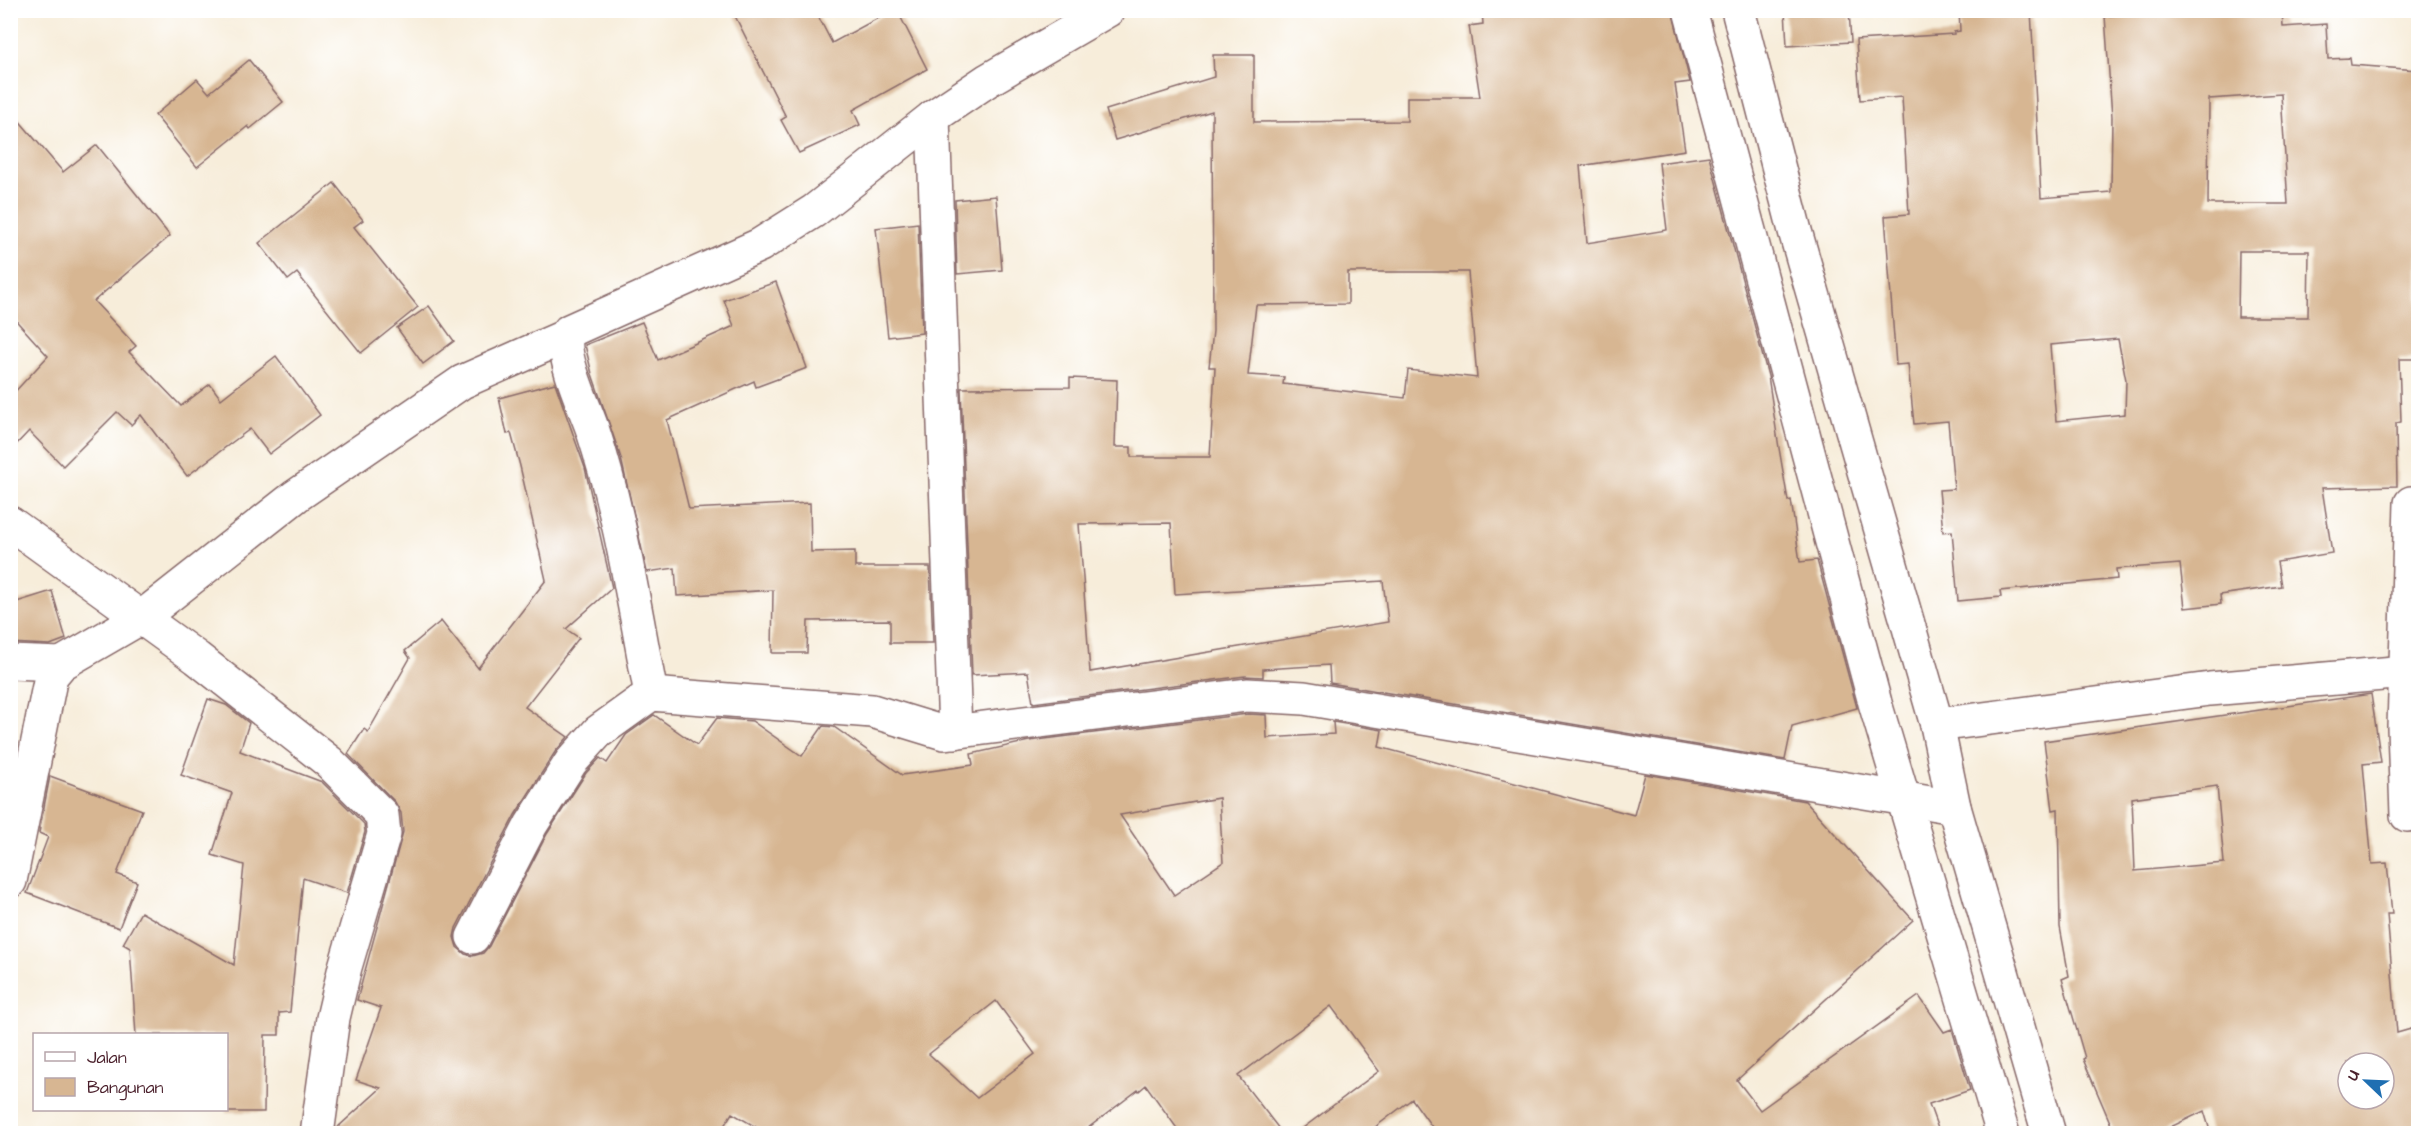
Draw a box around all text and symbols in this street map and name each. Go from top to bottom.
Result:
legend [33,1033,228,1111]
text: Jalan [87,1045,127,1070]
north arrow [2336,1051,2396,1111]
text: U [2341,1067,2365,1084]
text: Bangunan [87,1075,164,1101]

